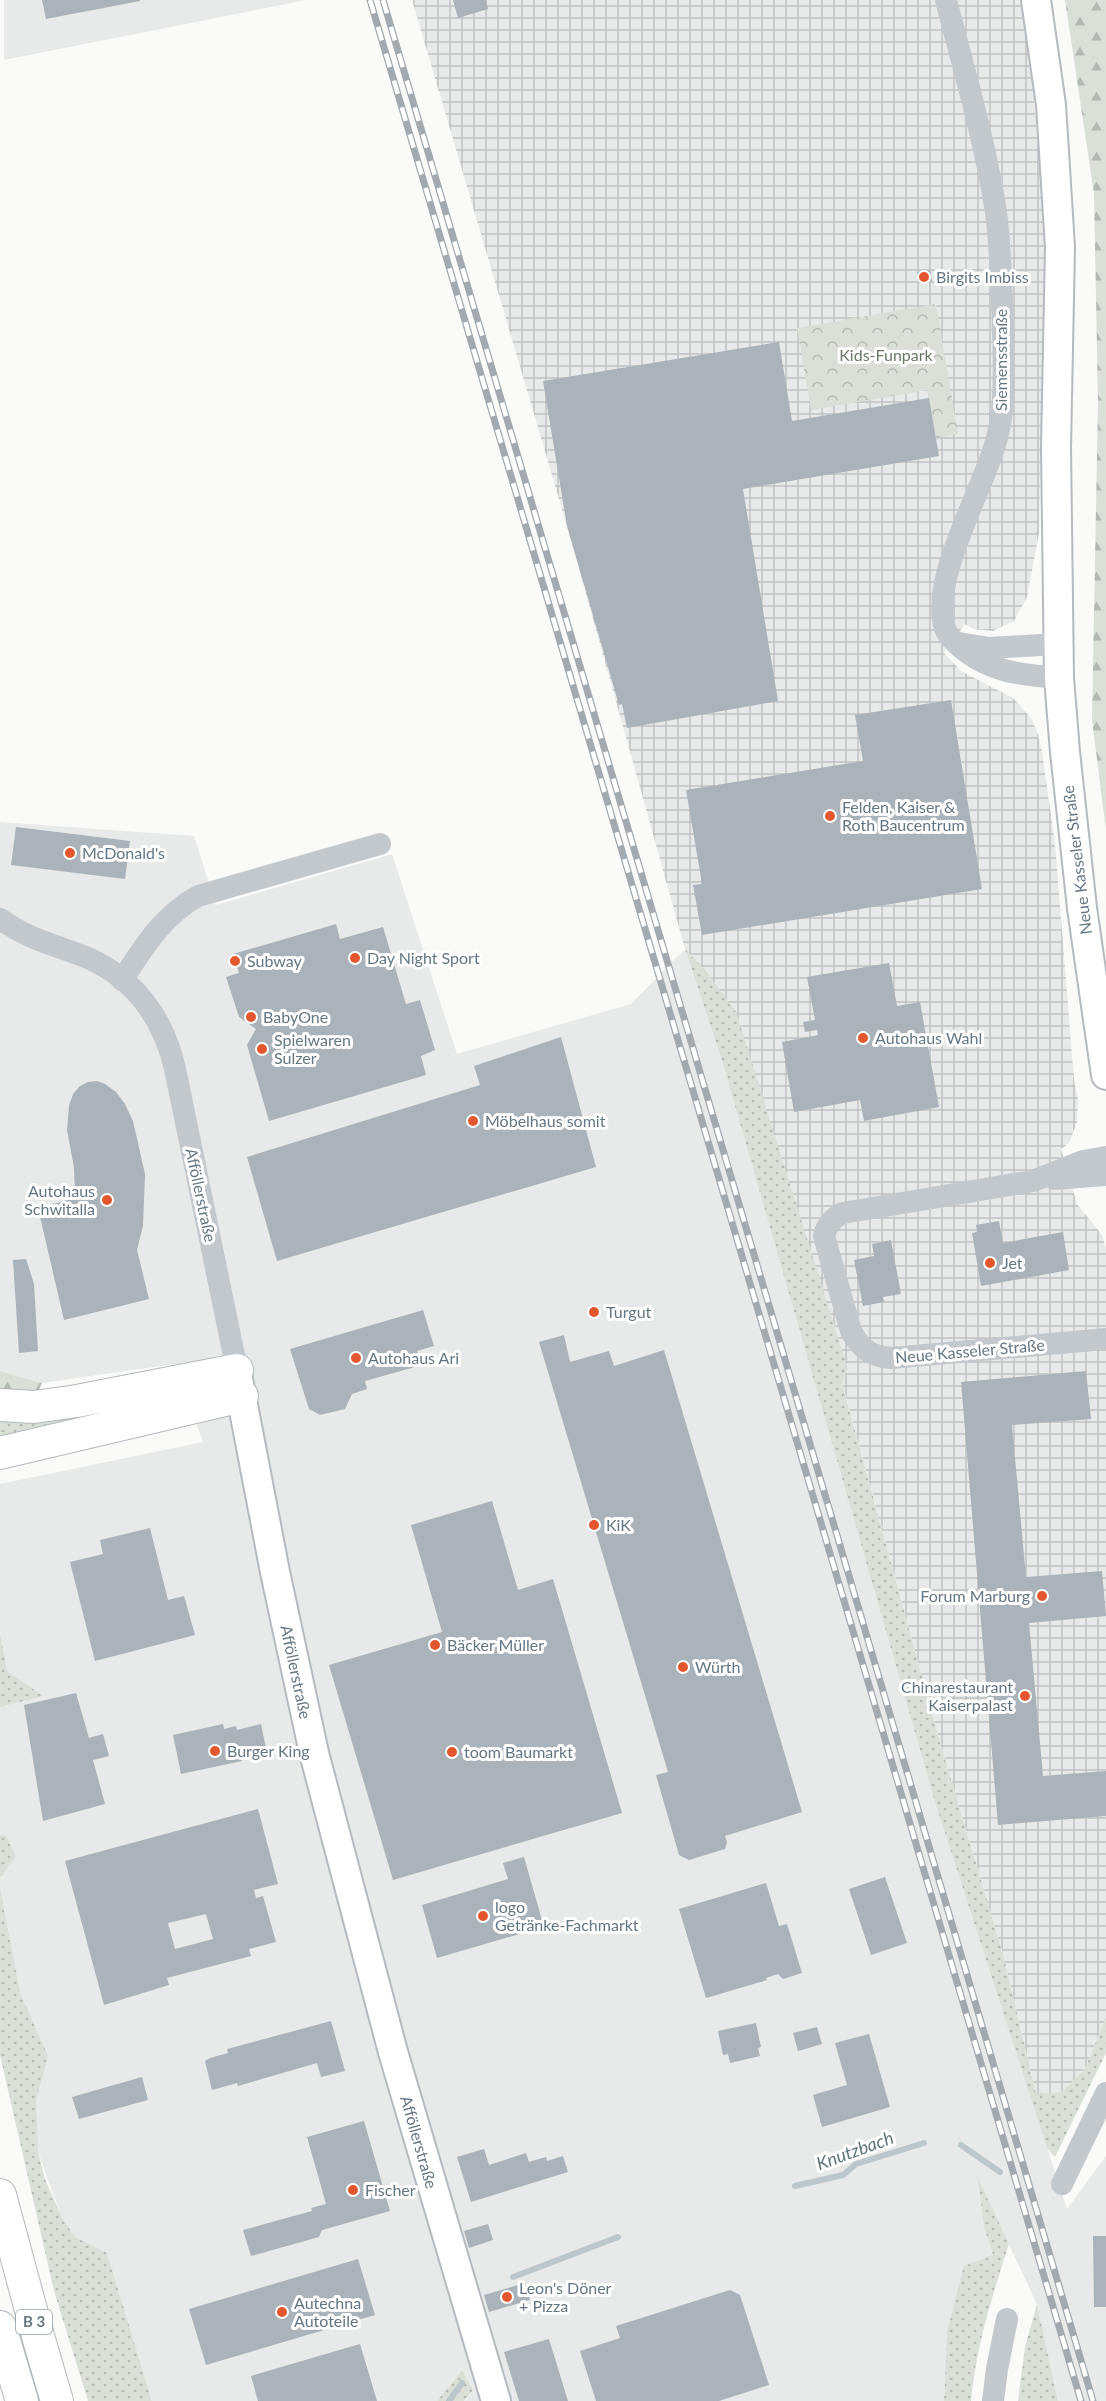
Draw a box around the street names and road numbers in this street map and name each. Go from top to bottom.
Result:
street label: Siemensstraße [991,309,1010,411]
street label: Neue Kasseler Straße [1058,784,1095,936]
street label: Afföllerstraße [182,1146,221,1244]
street label: Neue Kasseler Straße [894,1335,1045,1366]
street label: Afföllerstraße [277,1623,316,1721]
street label: Afföllerstraße [397,2093,442,2191]
road number: B 3 [16,2310,52,2334]

